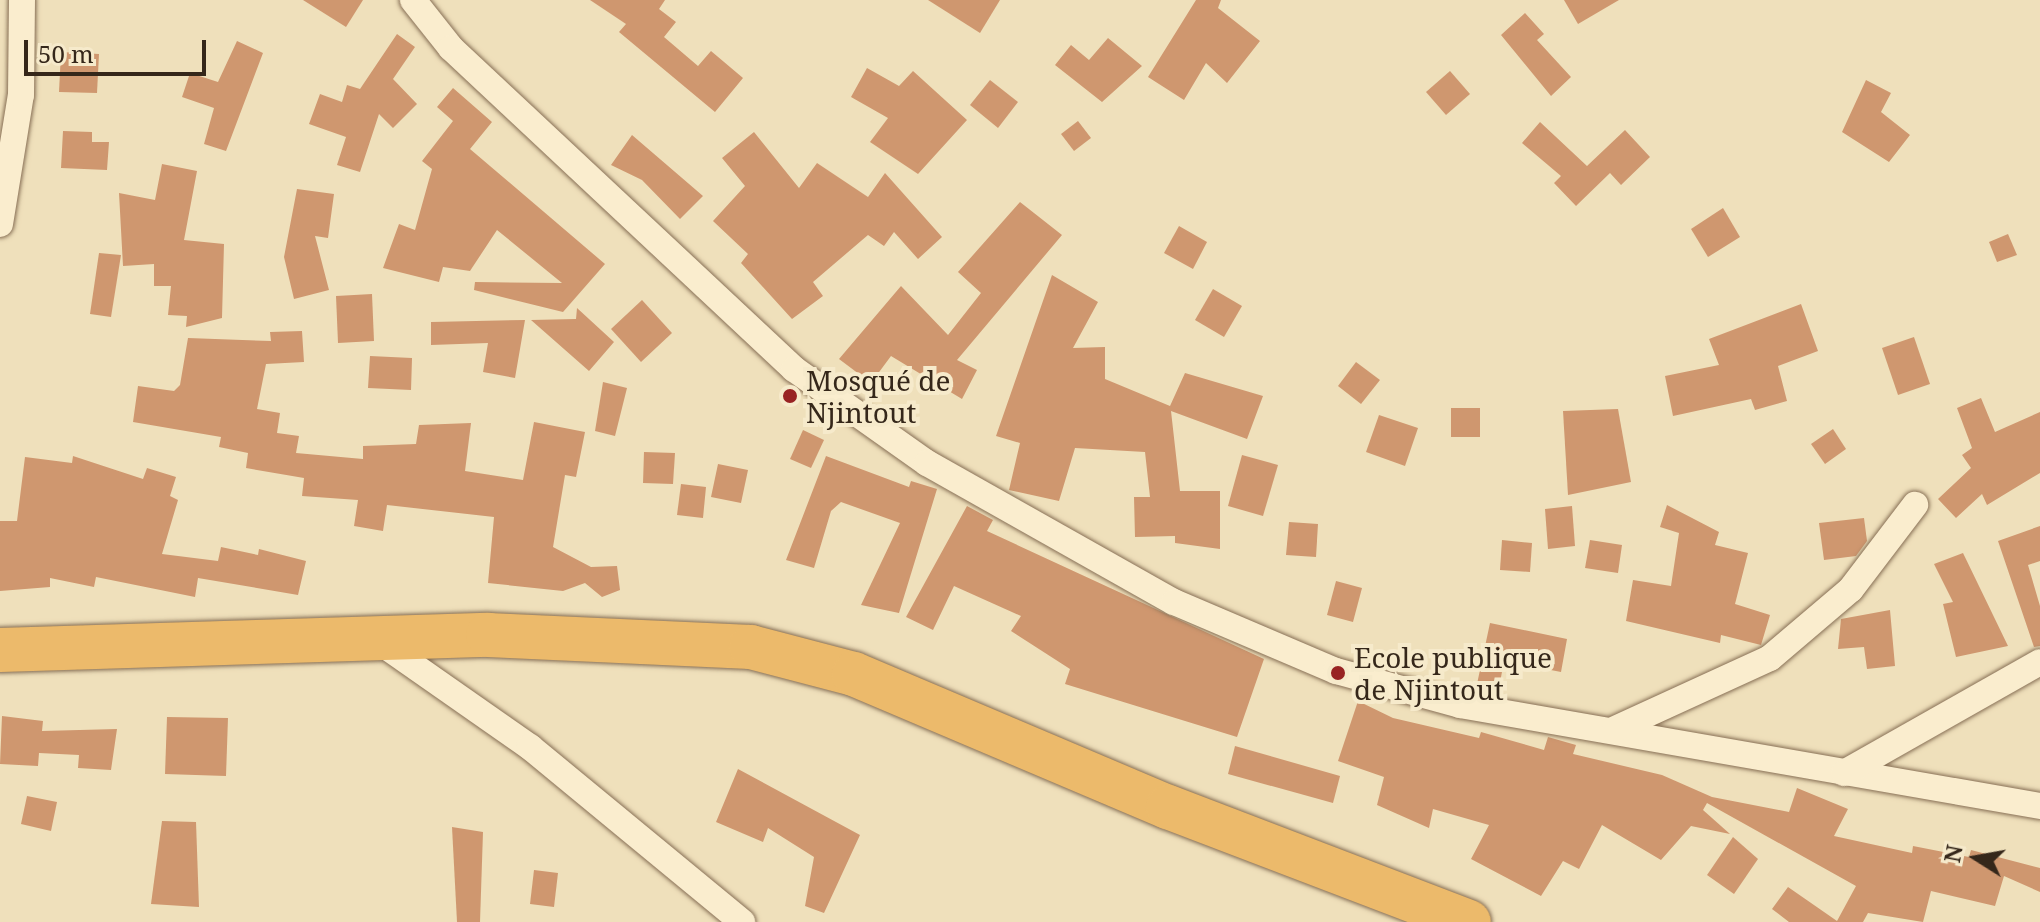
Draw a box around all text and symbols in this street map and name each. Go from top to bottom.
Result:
scale bar [28,24,210,74]
text: 50 m [38,37,94,70]
place label: Mosqué de Njintout [806,363,950,429]
marker: Mosqué de Njintout [781,387,799,405]
place label: Ecole publique de Njintout [1354,640,1552,706]
marker: Ecole publique de Njintout [1329,664,1347,682]
north arrow [1936,818,2016,898]
text: N [1936,842,1969,865]

